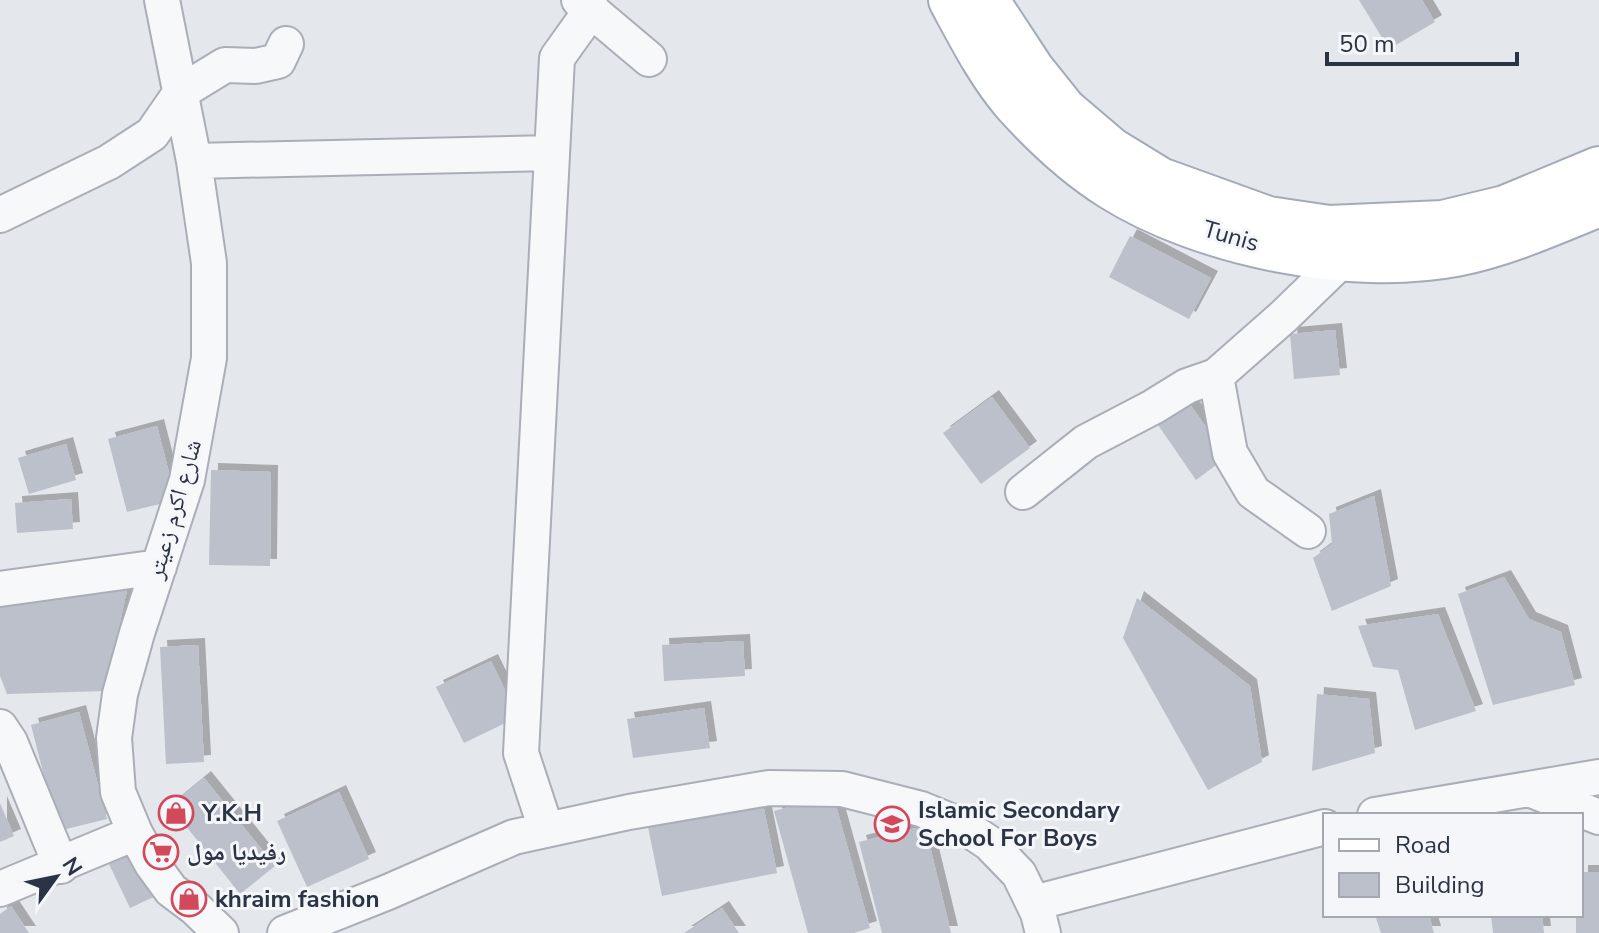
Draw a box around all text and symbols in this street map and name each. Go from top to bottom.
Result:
scale bar [1327,16,1517,66]
text: 50 m [1339,28,1395,60]
street label: Tunis [1199,213,1263,259]
street label: شارع اكرم زعيتر [139,436,209,583]
shop icon: Y.K.H [157,794,195,832]
place label: Islamic Secondary School For Boys [918,794,1120,854]
place label: Y.K.H [201,797,262,829]
school or university icon: Islamic Secondary School For Boys [873,805,911,843]
legend [1323,813,1583,917]
text: Road [1395,829,1451,861]
supermarket icon: رفيديا مول [142,833,180,871]
place label: رفيديا مول [187,836,286,868]
north arrow [16,837,96,917]
text: N [55,852,89,882]
text: Building [1395,869,1485,901]
shop icon: khraim fashion [170,880,208,918]
place label: khraim fashion [215,883,379,915]

